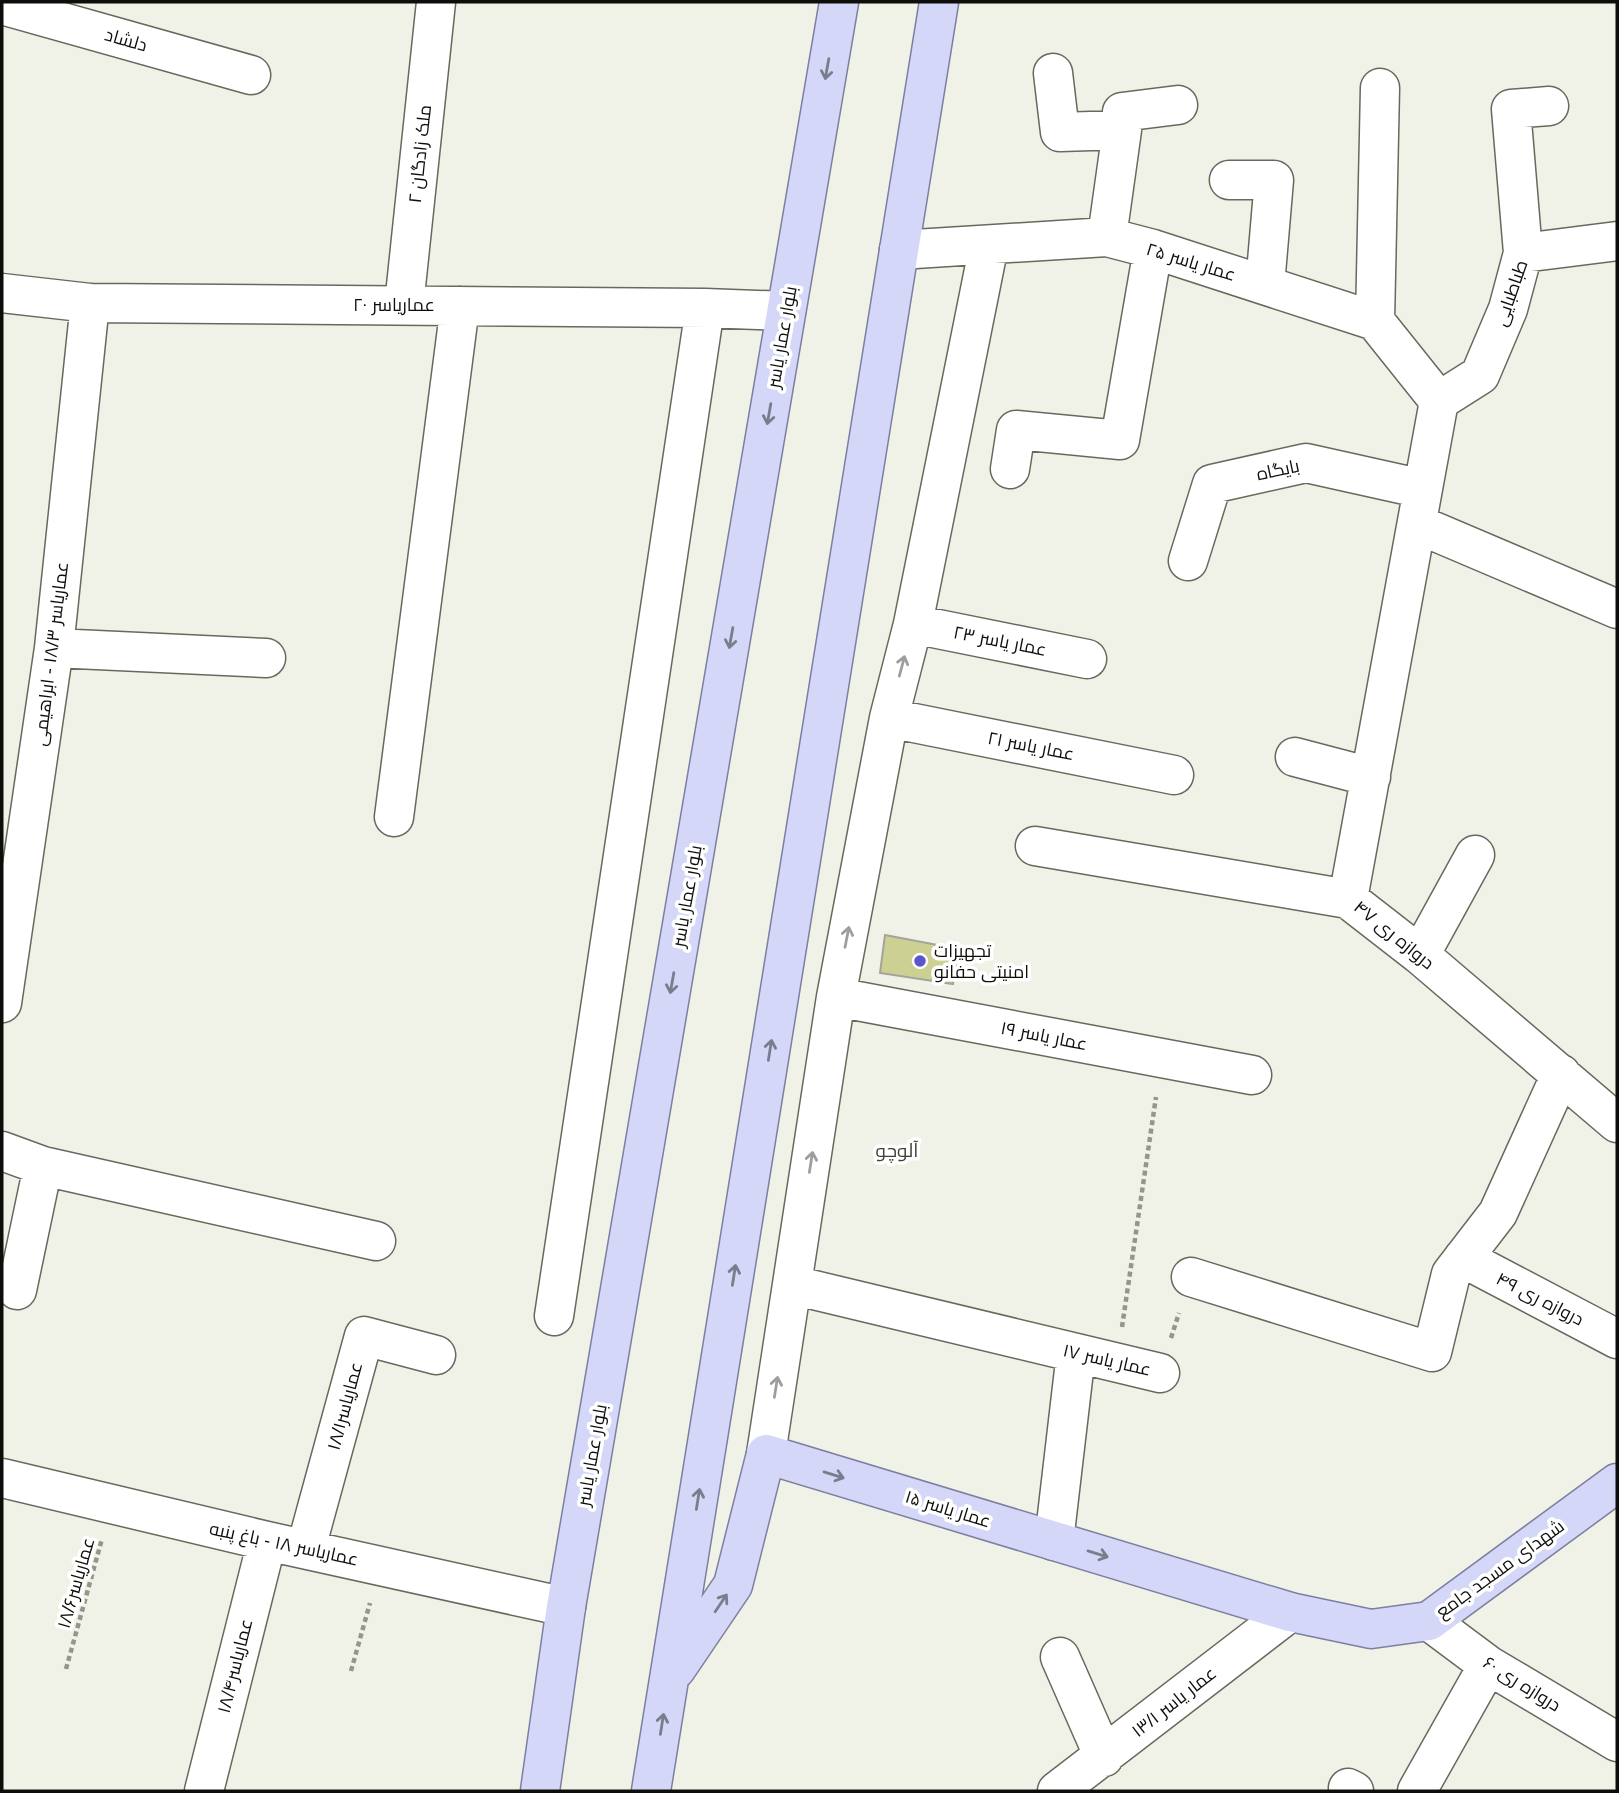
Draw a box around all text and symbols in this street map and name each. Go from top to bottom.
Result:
street label: دلشاد [103,24,149,56]
one-way arrow [820,57,833,80]
street label: ۲ ملک زادگان [405,104,436,204]
street label: عمار یاسر ۲۵ [1144,239,1238,286]
street label: طباطبایی [1490,257,1533,329]
street label: بلوار عمار یاسر [763,284,802,391]
street label: عماریاسر ۲۰ [353,295,435,316]
one-way arrow [762,402,775,425]
street label: بایگاه [1255,456,1301,484]
street label: عماریاسر ۱۸/۳ - ابراهیمی [30,561,73,747]
street label: عمار یاسر ۲۳ [951,622,1048,661]
one-way arrow [724,626,737,649]
one-way arrow [896,655,909,678]
street label: عمار یاسر ۲۱ [986,728,1076,765]
street label: بلوار عمار یاسر [668,843,707,950]
street label: دروازه ری ۴۷ [1349,897,1438,974]
one-way arrow [841,926,854,949]
place label: تجهیزات امنیتی حفانو [934,941,1029,983]
marker: تجهیزات امنیتی حفانو [912,953,928,969]
one-way arrow [665,972,678,994]
street label: عمار یاسر ۱۹ [999,1018,1089,1055]
one-way arrow [764,1039,777,1062]
district label: آلوچو [876,1140,918,1163]
one-way arrow [805,1151,818,1174]
one-way arrow [728,1264,741,1286]
street label: دروازه ری ۴۹ [1492,1268,1587,1330]
street label: عمار یاسر ۱۷ [1061,1340,1153,1381]
street label: عماریاسر۱۸/۱ [324,1360,367,1452]
one-way arrow [770,1376,783,1399]
street label: بلوار عمار یاسر [573,1402,612,1509]
one-way arrow [822,1469,844,1482]
street label: عمار یاسر ۱۵ [903,1487,993,1532]
one-way arrow [692,1488,705,1511]
street label: شهدای مسجد جامع [1432,1516,1569,1624]
street label: عماریاسر ۱۸ - باغ پنبه [207,1518,360,1571]
street label: عماریاسر۱۸/۶ [54,1535,99,1631]
one-way arrow [1087,1549,1109,1562]
one-way arrow [714,1594,728,1613]
street label: عماریاسر۱۸/۴ [214,1617,257,1716]
street label: دروازه ری ۶۰ [1479,1652,1564,1716]
street label: عمار یاسر ۱۳/۱ [1128,1663,1221,1742]
one-way arrow [656,1713,669,1736]

